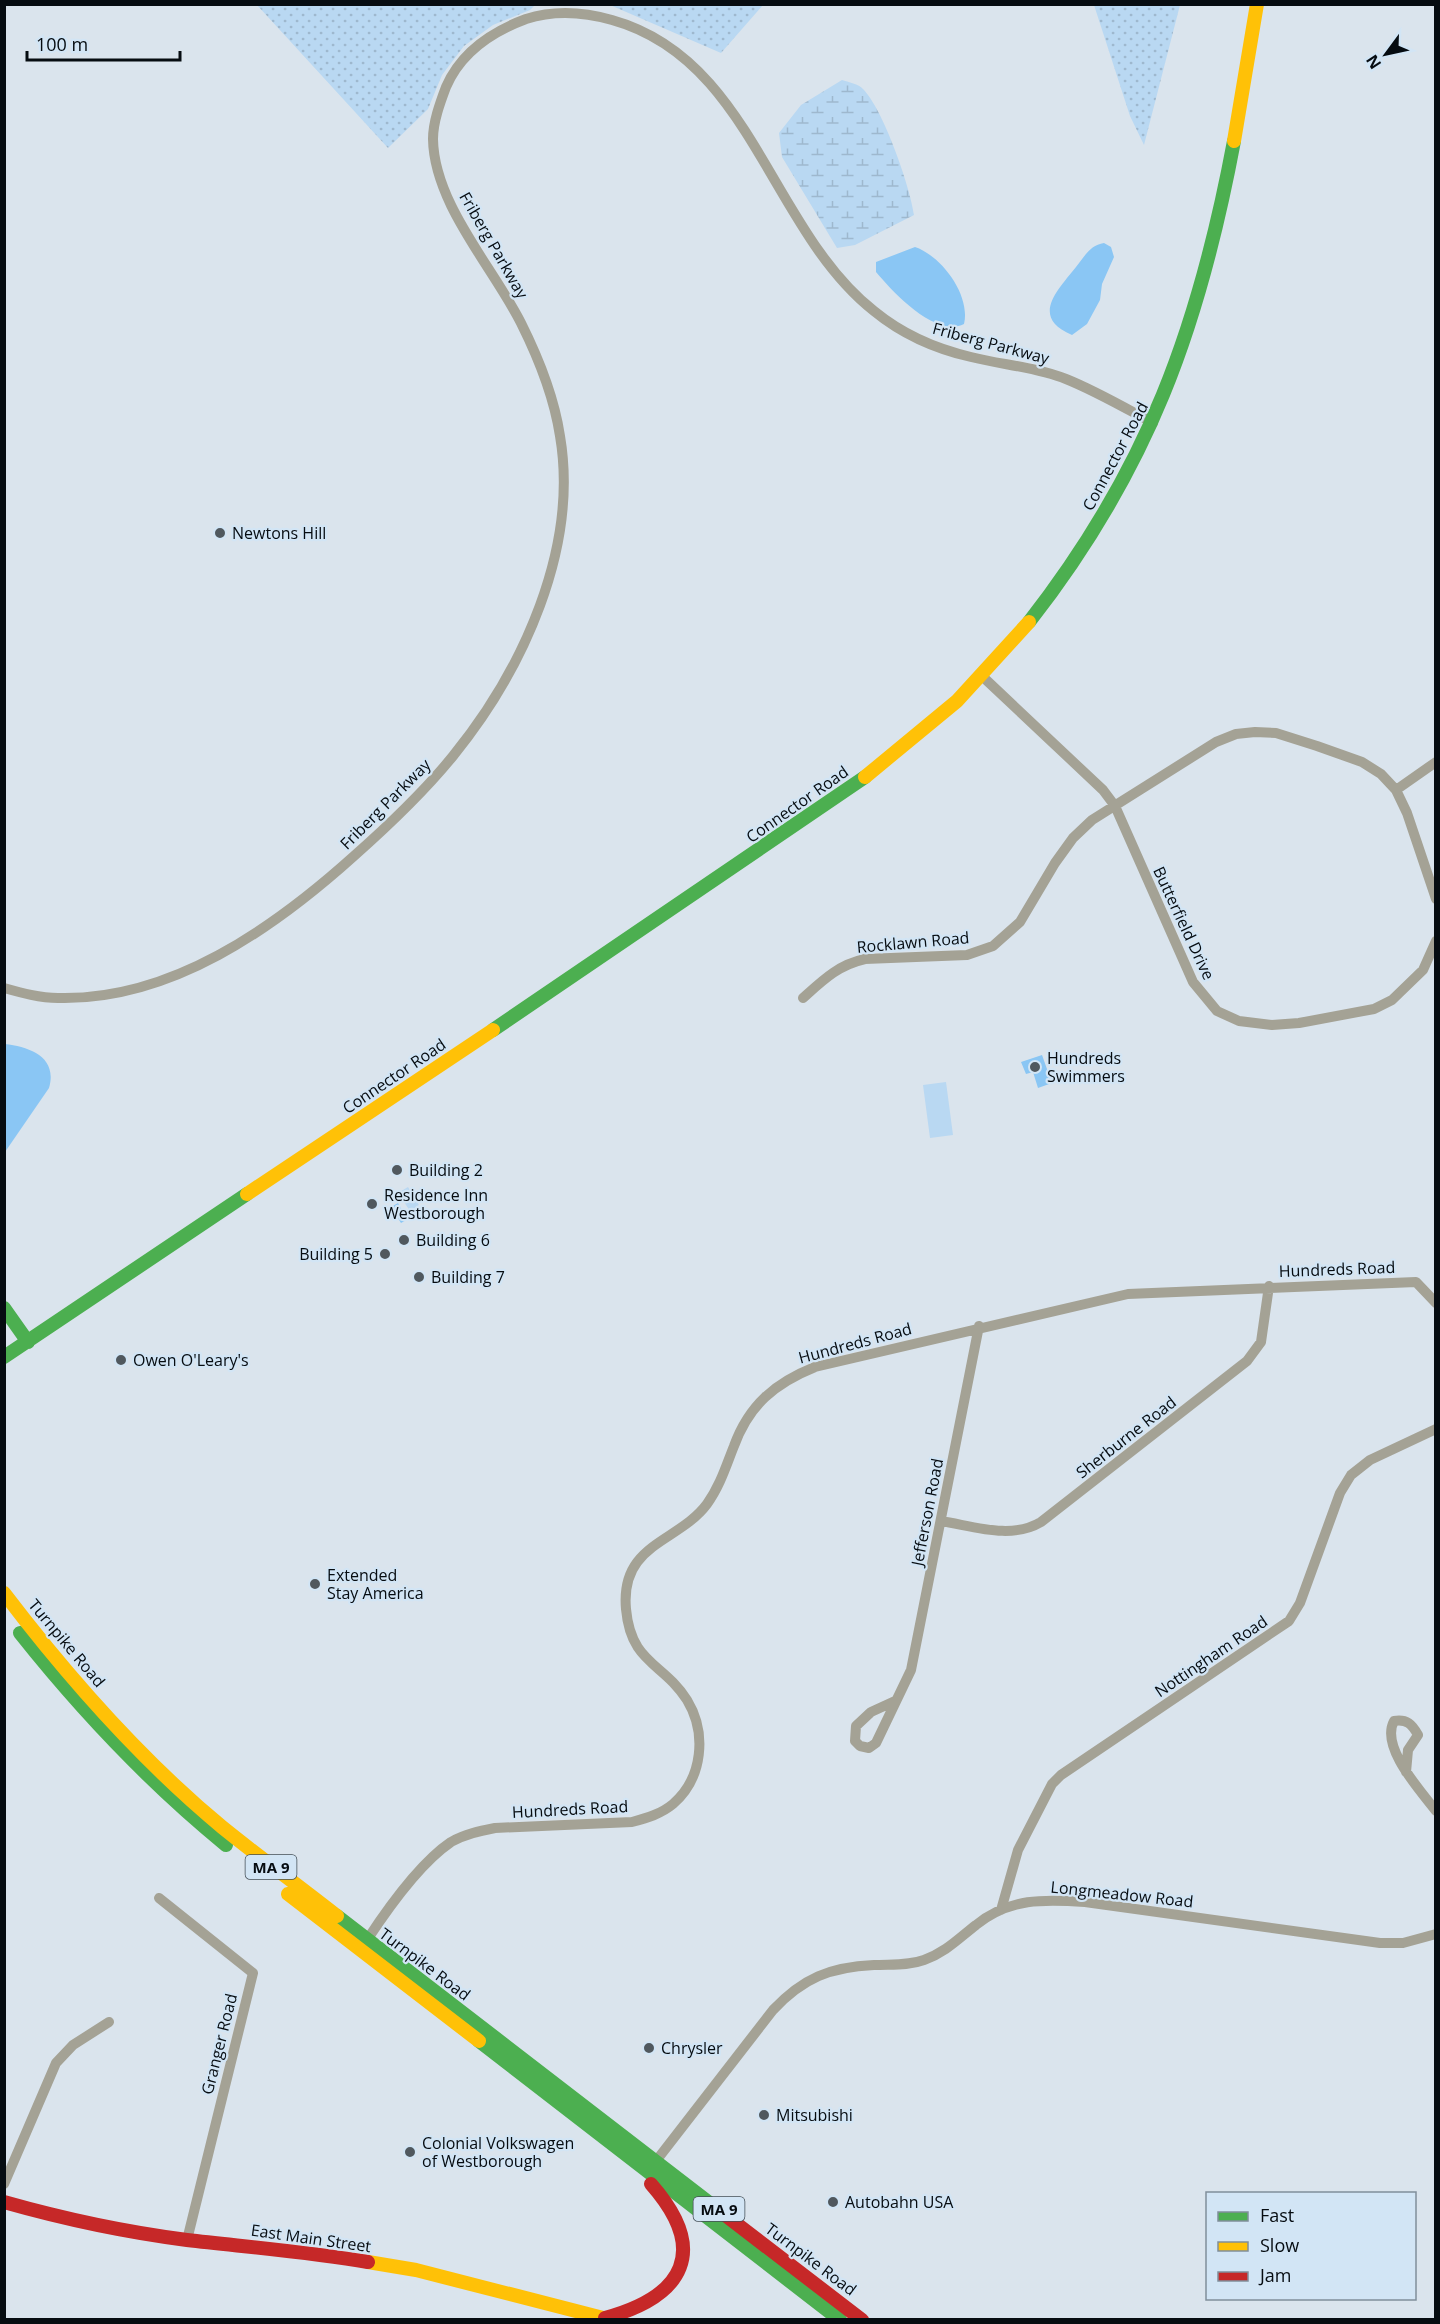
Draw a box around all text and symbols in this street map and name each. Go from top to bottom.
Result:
scale bar [27,24,180,62]
north arrow [1356,24,1416,84]
text: 100 m [36,32,88,56]
text: N [1361,51,1386,74]
street label: Friberg Parkway [455,188,534,303]
street label: Friberg Parkway [930,317,1053,369]
street label: Connector Road [1077,398,1153,514]
place label: Newtons Hill [232,522,326,544]
marker: Newtons Hill [213,526,227,540]
street label: Friberg Parkway [335,753,436,854]
street label: Connector Road [741,761,853,847]
street label: Butterfield Drive [1148,863,1220,983]
street label: Rocklawn Road [856,926,970,958]
street label: Connector Road [338,1033,450,1119]
place label: Hundreds Swimmers [1047,1047,1125,1087]
marker: Hundreds Swimmers [1028,1060,1042,1074]
place label: Building 2 [409,1159,483,1181]
marker: Building 2 [390,1163,404,1177]
place label: Residence Inn Westborough [384,1184,488,1224]
marker: Residence Inn Westborough [365,1197,379,1211]
place label: Building 6 [416,1229,490,1251]
marker: Building 6 [397,1233,411,1247]
place label: Building 5 [299,1243,373,1265]
marker: Building 5 [378,1247,392,1261]
street label: Hundreds Road [1278,1256,1396,1282]
place label: Building 7 [431,1266,505,1288]
marker: Building 7 [412,1270,426,1284]
street label: Hundreds Road [796,1317,914,1369]
place label: Owen O'Leary's [133,1349,249,1371]
marker: Owen O'Leary's [114,1353,128,1367]
street label: Sherburne Road [1071,1391,1181,1483]
street label: Jefferson Road [905,1456,948,1570]
place label: Extended Stay America [327,1564,424,1604]
marker: Extended Stay America [308,1577,322,1591]
street label: Turnpike Road [24,1594,110,1692]
street label: Nottingham Road [1150,1610,1272,1702]
street label: Hundreds Road [511,1795,629,1823]
road number: MA 9 [246,1855,296,1879]
street label: Longmeadow Road [1050,1876,1194,1912]
street label: Turnpike Road [375,1923,475,2005]
street label: Granger Road [196,1991,242,2097]
place label: Chrysler [661,2037,723,2059]
marker: Chrysler [642,2041,656,2055]
place label: Mitsubishi [776,2104,853,2126]
marker: Mitsubishi [757,2108,771,2122]
place label: Colonial Volkswagen of Westborough [422,2132,574,2172]
marker: Colonial Volkswagen of Westborough [403,2145,417,2159]
place label: Autobahn USA [845,2191,954,2213]
legend [1206,2192,1416,2300]
marker: Autobahn USA [826,2195,840,2209]
road number: MA 9 [694,2197,744,2221]
text: Fast [1260,2203,1294,2227]
street label: Turnpike Road [761,2218,861,2300]
street label: East Main Street [249,2219,373,2257]
text: Slow [1260,2233,1299,2257]
text: Jam [1258,2263,1292,2287]

